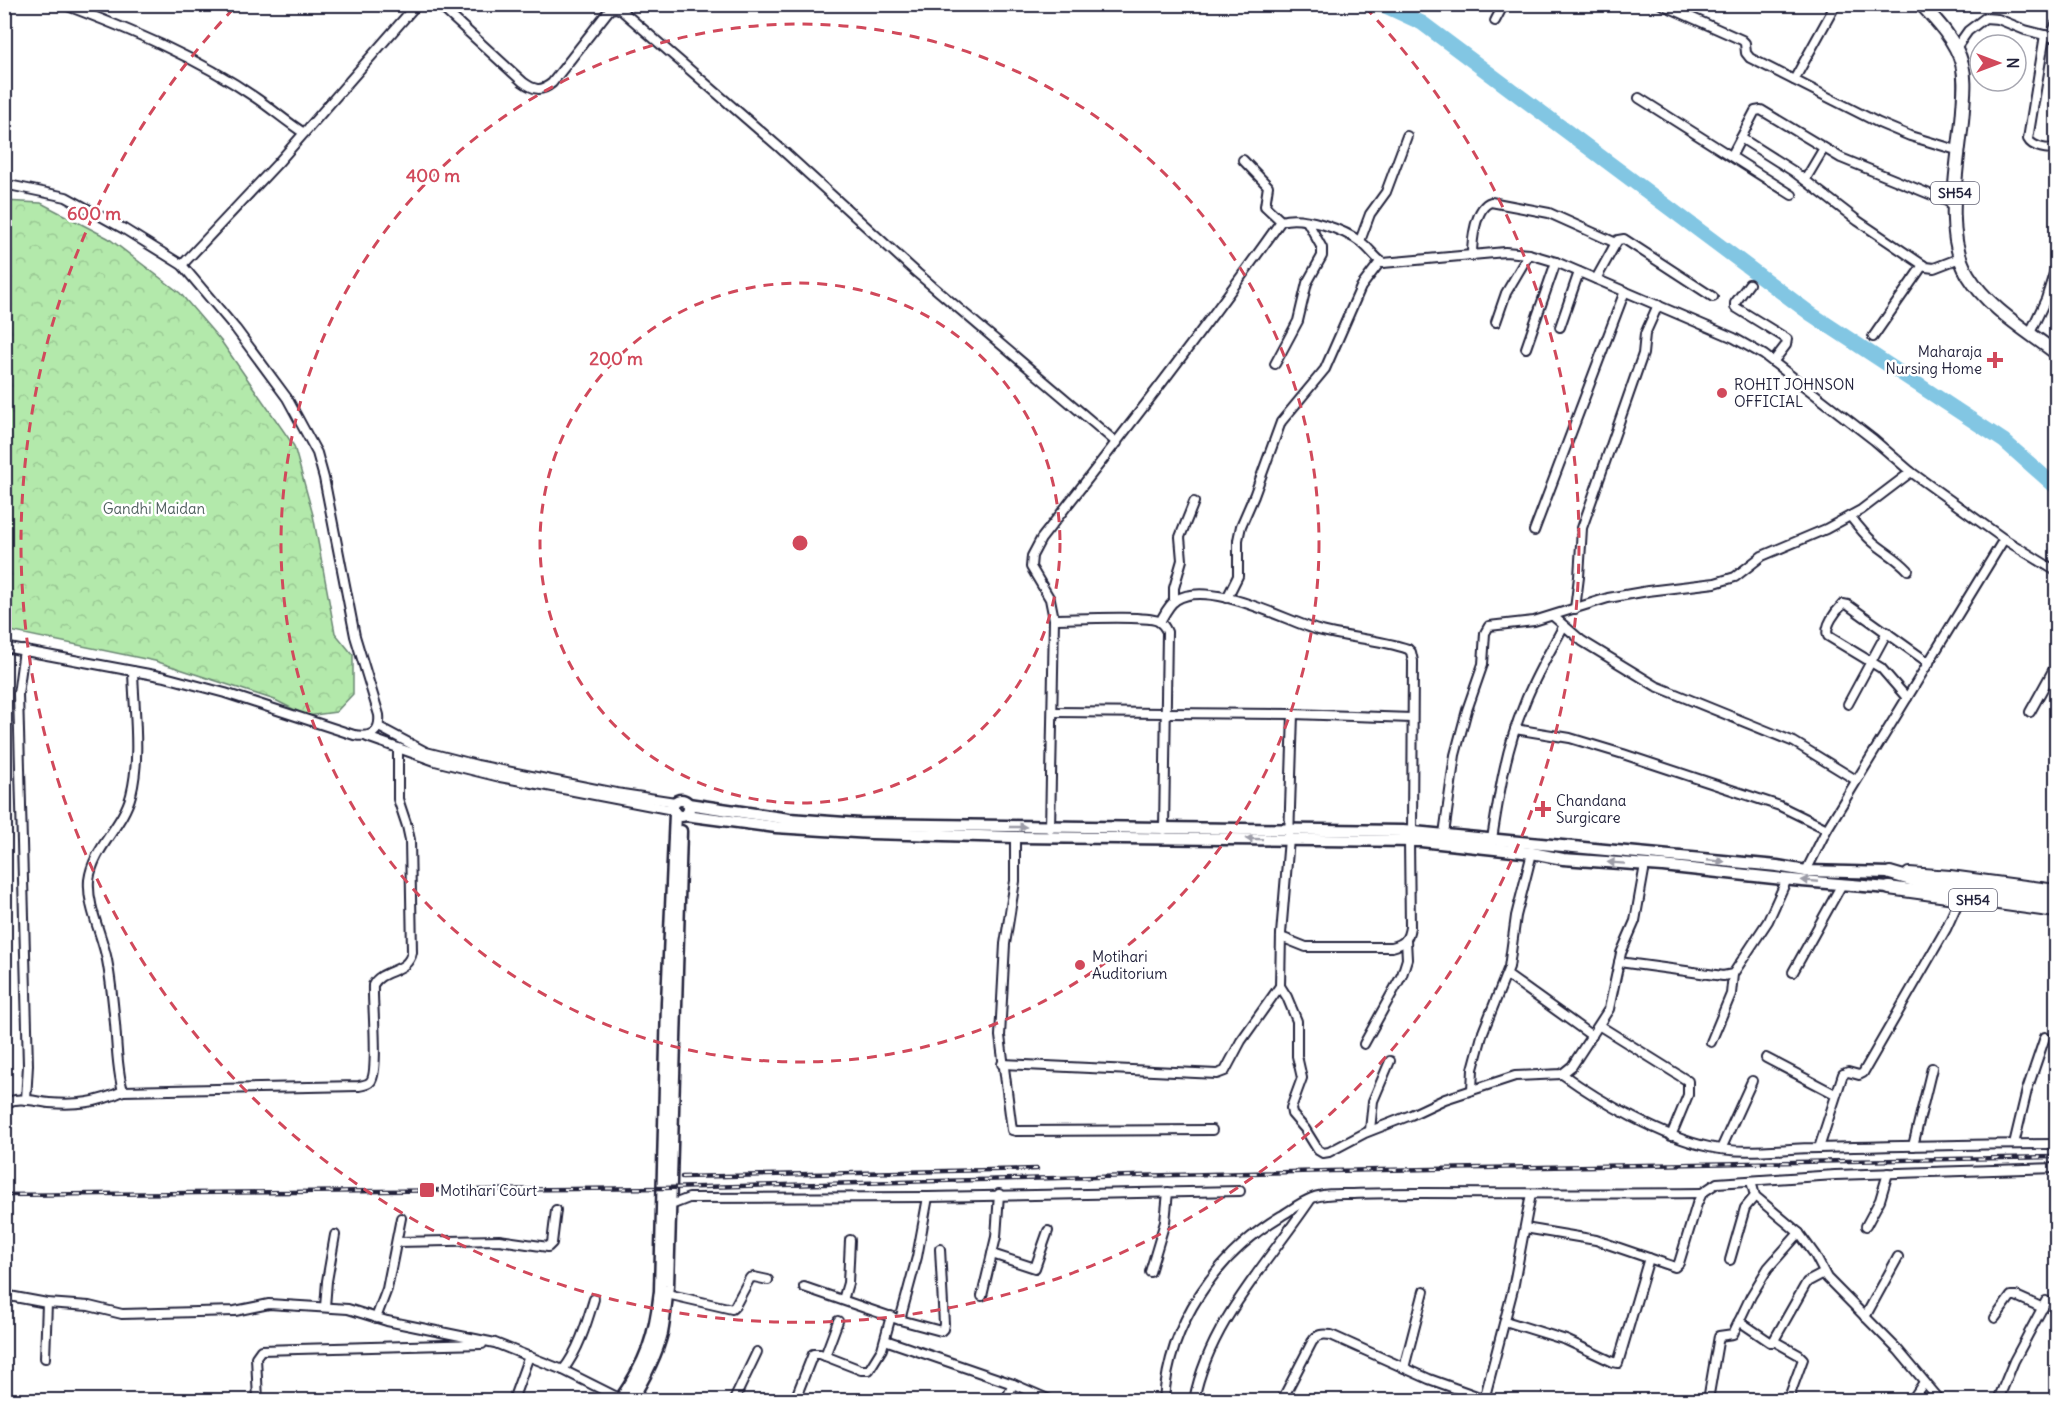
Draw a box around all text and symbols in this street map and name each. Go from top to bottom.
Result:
north arrow [1968,33,2028,93]
text: N [2003,57,2023,69]
text: 400 m [406,164,460,187]
road number: SH54 [1931,182,1979,204]
text: 600 m [67,202,121,225]
place label: Maharaja Nursing Home [1886,342,1982,378]
text: 200 m [589,347,643,370]
marker: Maharaja Nursing Home [1986,351,2004,369]
place label: ROHIT JOHNSON OFFICIAL [1734,375,1855,411]
marker: ROHIT JOHNSON OFFICIAL [1715,386,1729,400]
park label: Gandhi Maidan [103,499,206,518]
centre of rings [790,533,810,553]
place label: Chandana Surgicare [1556,791,1627,827]
marker: Chandana Surgicare [1534,800,1552,818]
one-way arrow [1009,822,1028,832]
one-way arrow [1245,834,1264,844]
one-way arrow [1706,856,1725,866]
one-way arrow [1606,858,1625,867]
one-way arrow [1800,876,1819,886]
road number: SH54 [1949,889,1997,911]
place label: Motihari Auditorium [1092,947,1167,983]
marker: Motihari Auditorium [1073,958,1087,972]
marker: Motihari Court [418,1181,436,1199]
place label: Motihari Court [440,1181,537,1200]

